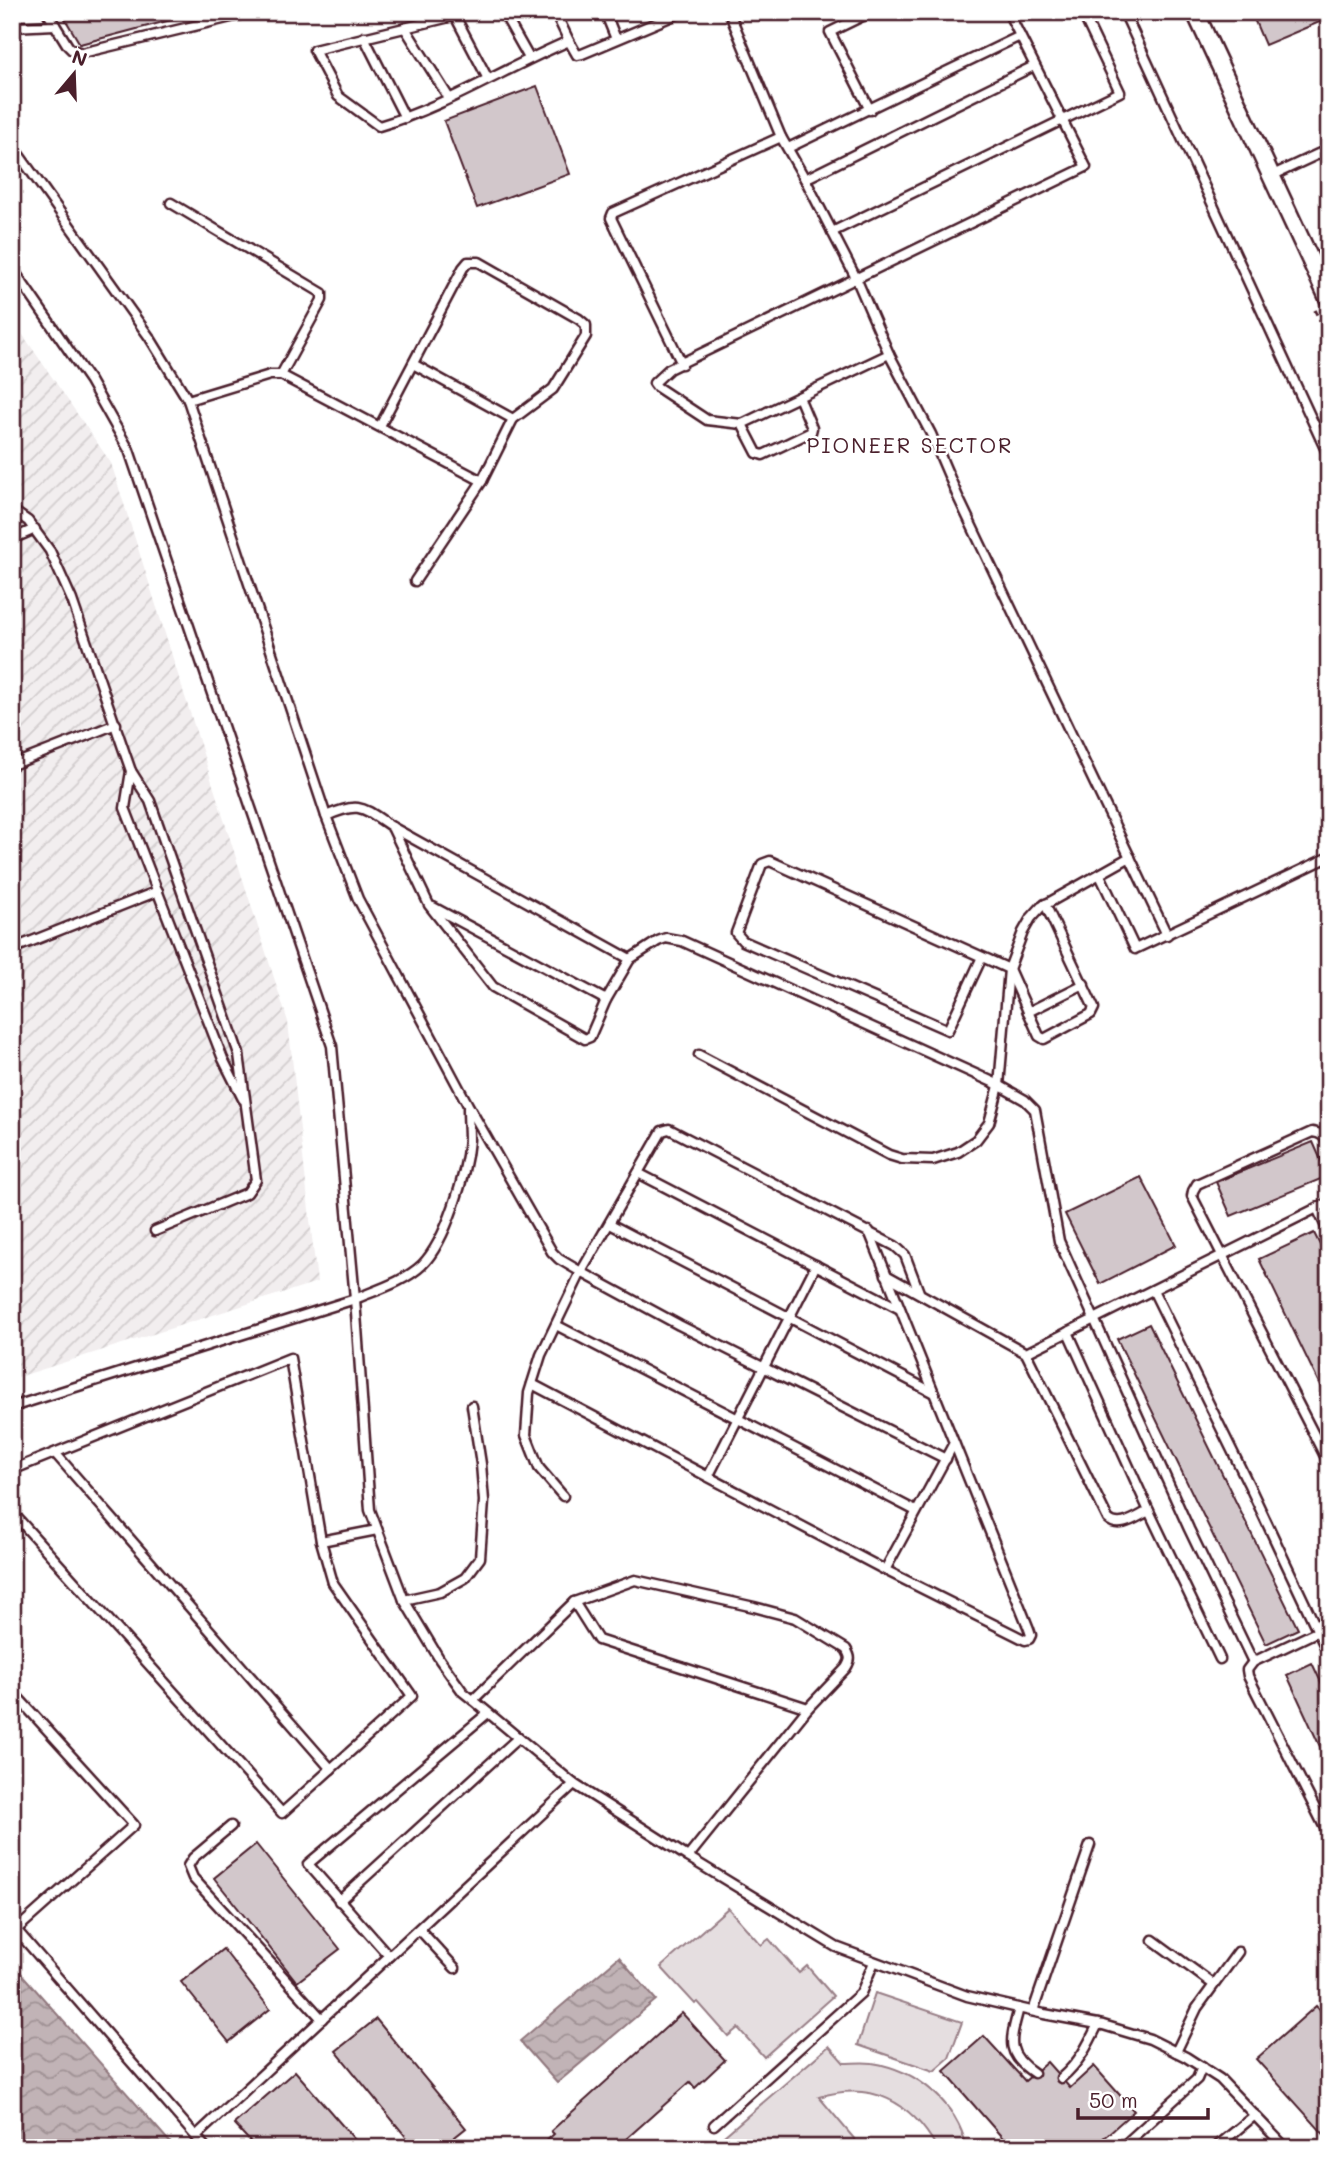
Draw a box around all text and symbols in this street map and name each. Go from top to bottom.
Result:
north arrow [38,38,108,108]
text: N [69,43,91,72]
district label: PIONEER SECTOR [806,431,1014,458]
scale bar [1078,2076,1208,2120]
text: 50 m [1089,2086,1138,2113]

